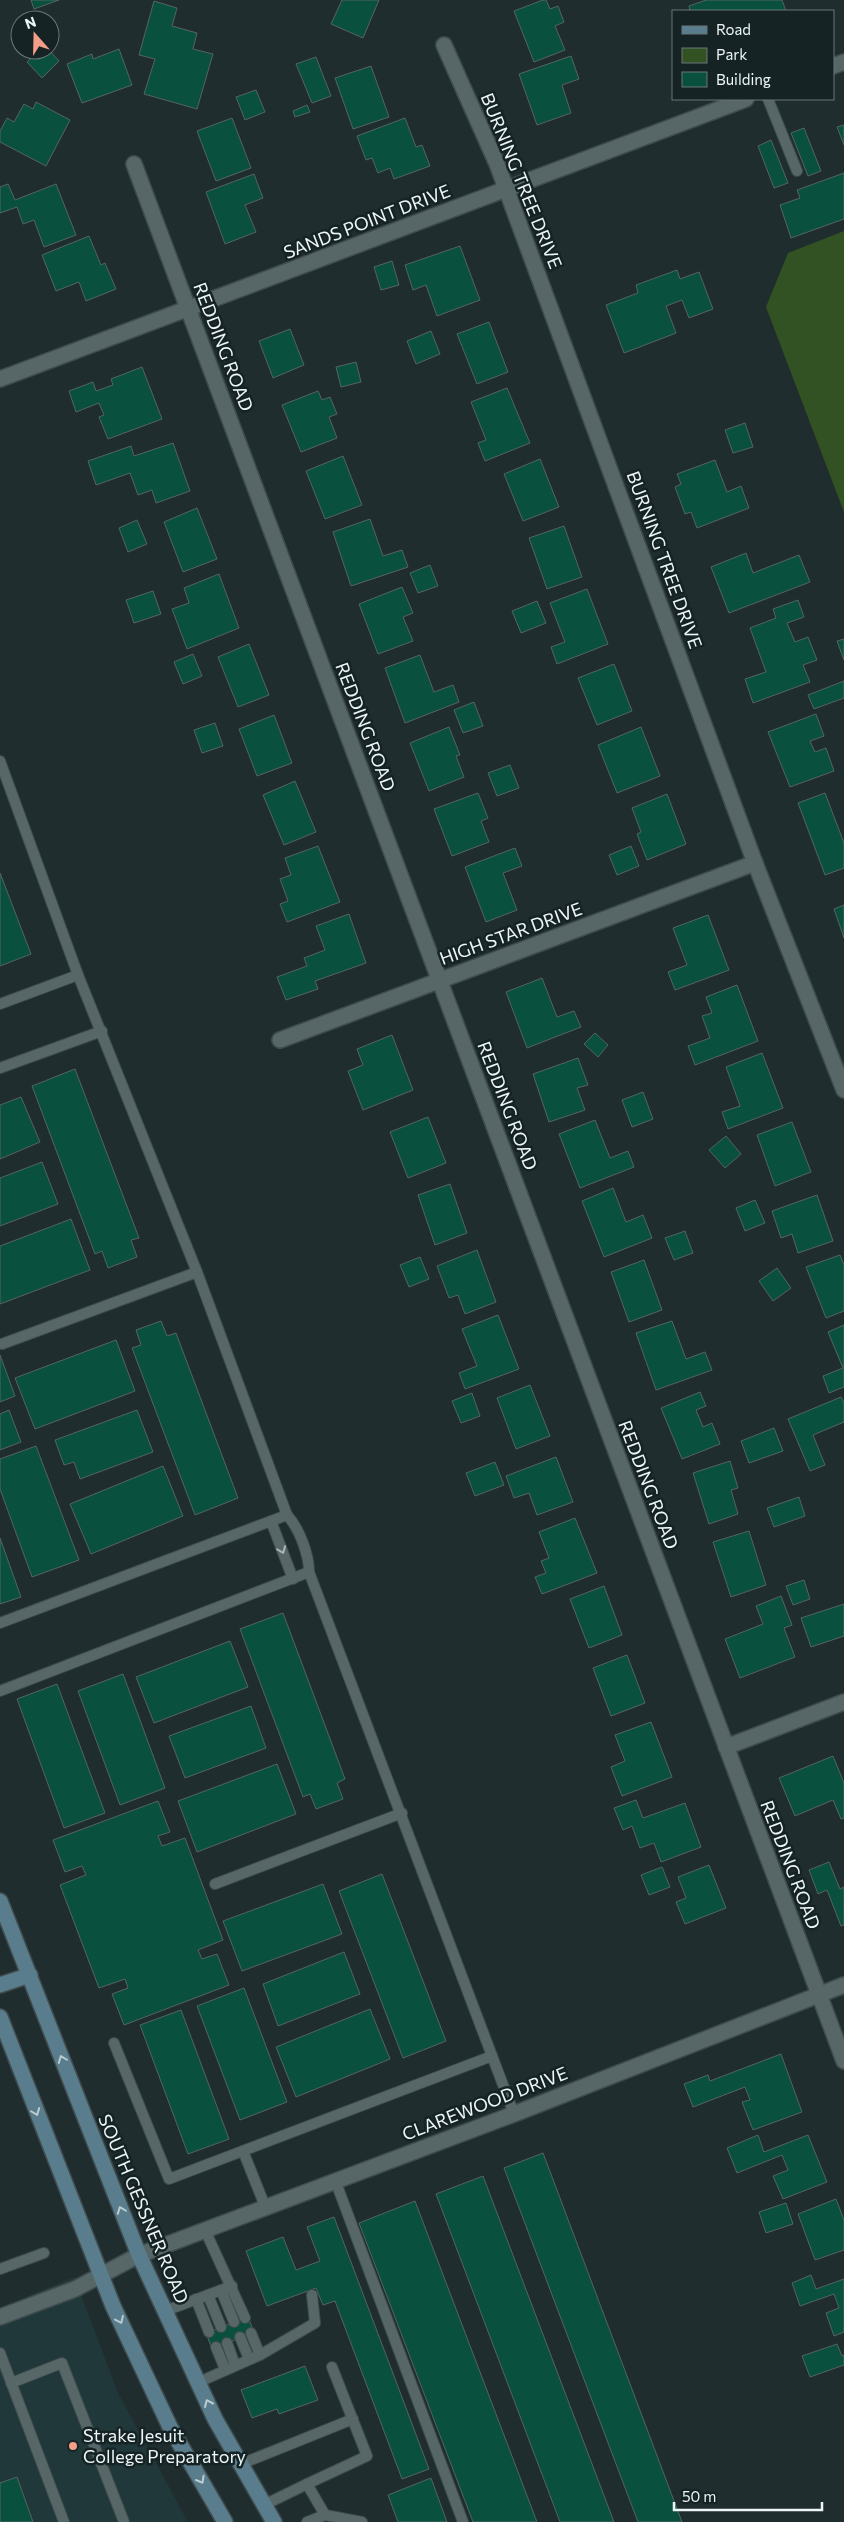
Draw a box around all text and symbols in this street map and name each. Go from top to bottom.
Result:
north arrow [10,10,60,60]
legend [672,10,834,100]
text: N [23,13,38,32]
text: Road [716,20,751,38]
text: Park [716,45,747,63]
text: Building [716,70,771,88]
street label: BURNING TREE DRIVE [477,90,567,272]
street label: SANDS POINT DRIVE [280,179,453,263]
street label: REDDING ROAD [189,279,259,414]
street label: BURNING TREE DRIVE [623,468,707,651]
street label: REDDING ROAD [331,659,401,794]
street label: HIGH STAR DRIVE [436,897,585,969]
street label: REDDING ROAD [473,1038,543,1173]
street label: REDDING ROAD [614,1417,684,1552]
one-way arrow [276,1545,286,1554]
street label: REDDING ROAD [756,1797,826,1932]
one-way arrow [57,2055,67,2063]
street label: CLAREWOOD DRIVE [399,2061,570,2145]
one-way arrow [30,2107,41,2116]
street label: SOUTH GESSNER ROAD [94,2111,194,2306]
one-way arrow [117,2206,127,2215]
one-way arrow [114,2315,124,2324]
one-way arrow [204,2399,215,2408]
place label: Strake Jesuit College Preparatory [83,2424,246,2467]
marker: Strake Jesuit College Preparatory [67,2440,79,2452]
one-way arrow [195,2475,205,2484]
scale bar [674,2480,822,2512]
text: 50 m [682,2487,716,2505]

